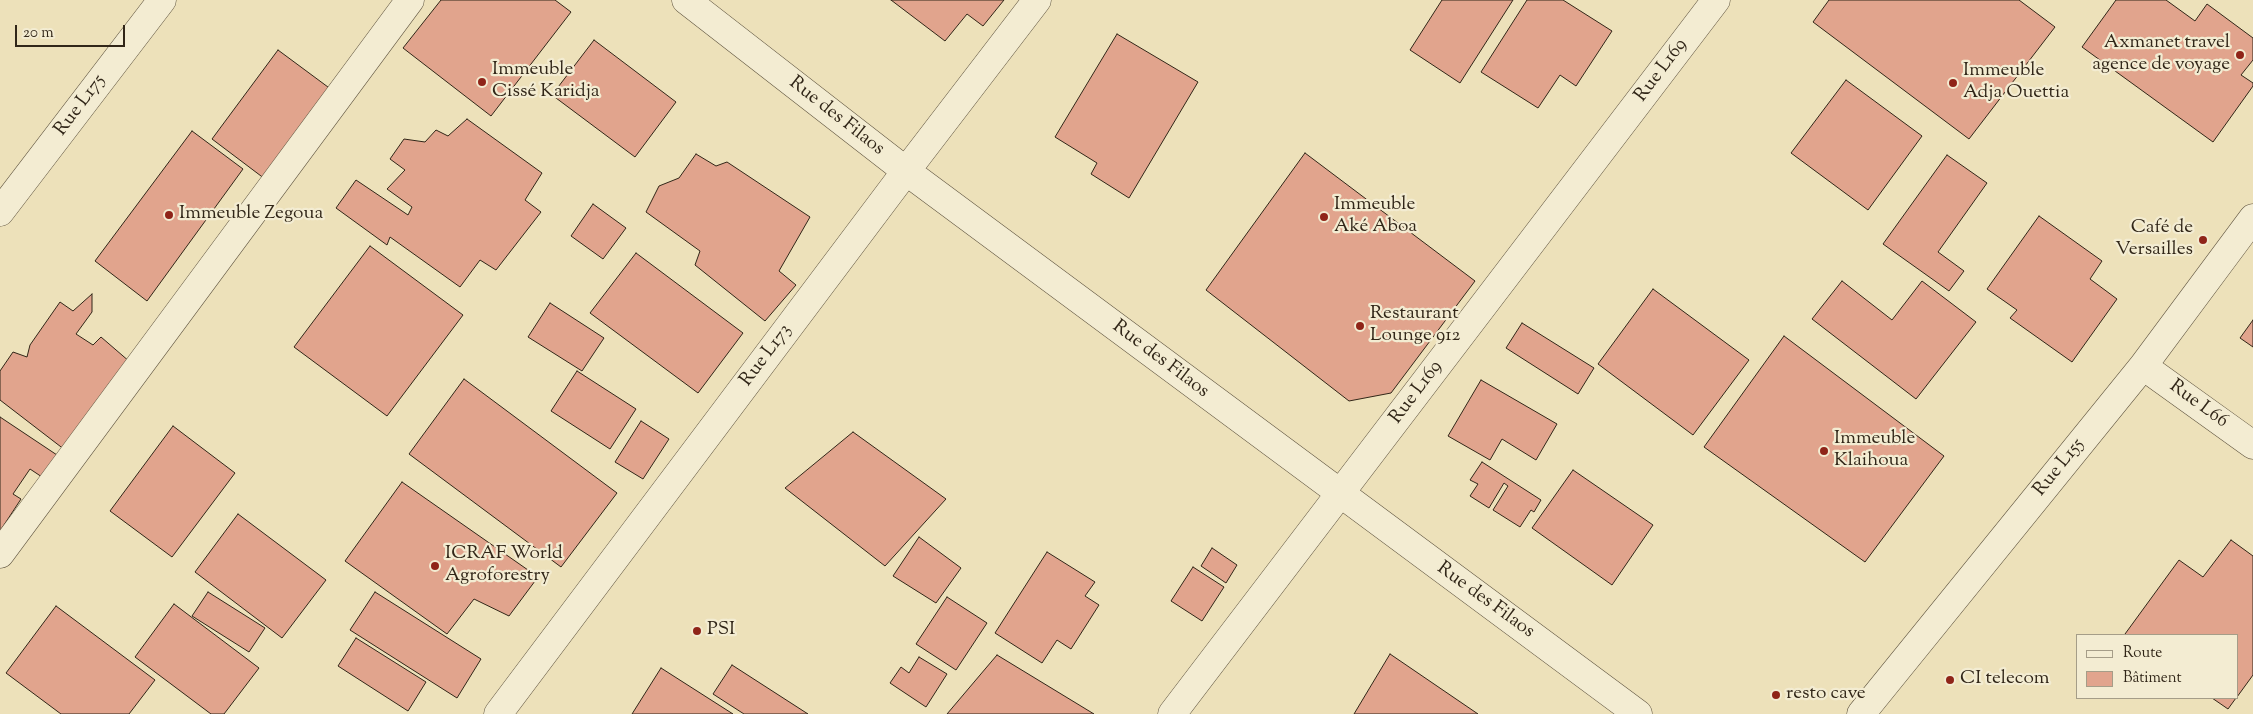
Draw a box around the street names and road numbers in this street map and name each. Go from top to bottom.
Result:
street label: Rue L169 [1631,35,1693,107]
street label: Rue L175 [51,71,111,141]
street label: Rue des Filaos [784,73,888,161]
street label: Rue des Filaos [1107,316,1213,404]
street label: Rue L173 [736,320,798,392]
street label: Rue L169 [1386,357,1448,429]
street label: Rue L66 [2164,376,2232,434]
street label: Rue L155 [2030,434,2090,502]
street label: Rue des Filaos [1432,558,1538,644]

